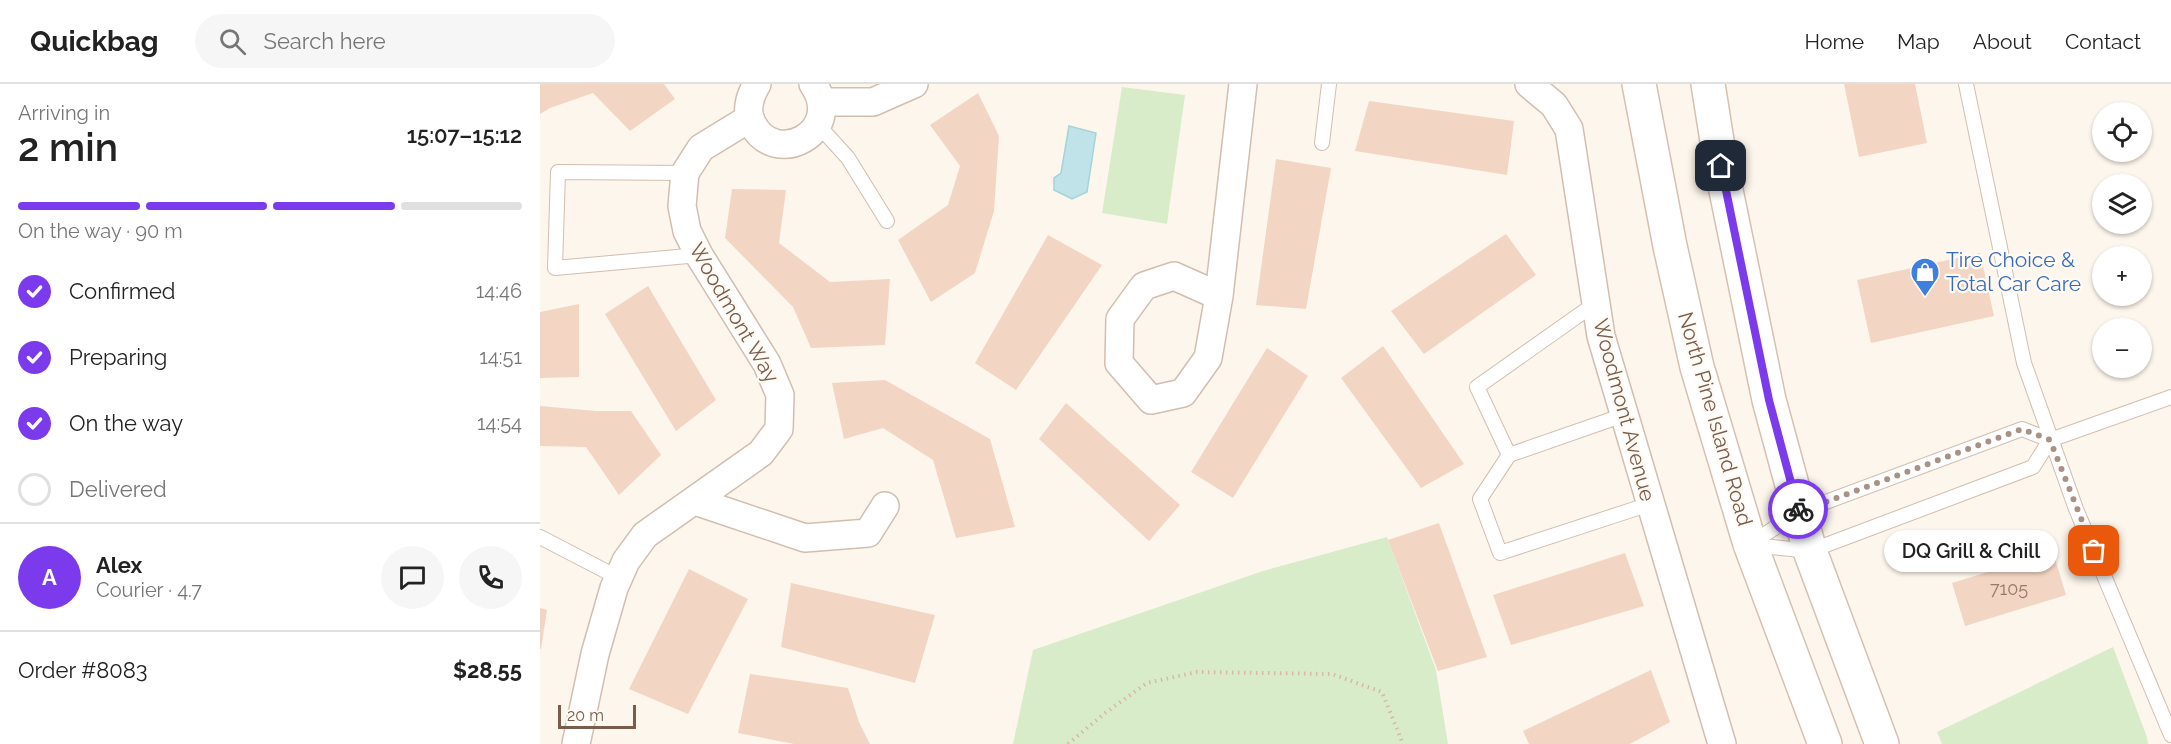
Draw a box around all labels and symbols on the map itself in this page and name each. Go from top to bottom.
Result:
pin [1695,140,1746,191]
street label: Woodmont Way [684,238,785,387]
place label: Tire Choice & Total Car Care [1946,247,2081,296]
shop icon: Tire Choice & Total Car Care [1909,256,1941,298]
street label: North Pine Island Road [1673,309,1758,529]
street label: Woodmont Avenue [1588,316,1661,504]
courier [1768,479,1828,539]
pin [2068,525,2119,576]
callout: DQ Grill & Chill [1884,530,2058,572]
house number: 7105 [1990,578,2028,599]
scale bar [558,702,636,730]

